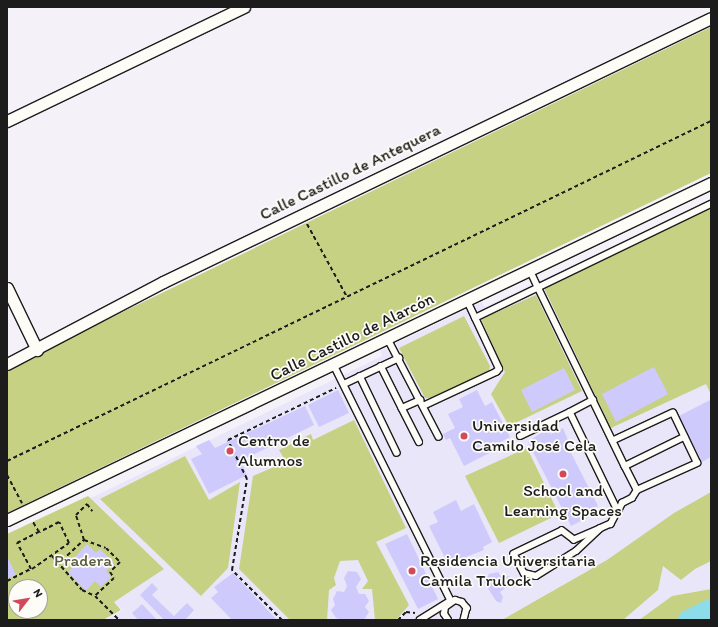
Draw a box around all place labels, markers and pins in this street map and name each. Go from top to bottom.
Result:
place label: Universidad Camilo José Cela [472,416,596,456]
place label: Centro de Alumnos [238,431,310,471]
marker: Universidad Camilo José Cela [459,431,469,441]
marker: Centro de Alumnos [225,446,235,456]
marker: School and Learning Spaces [558,469,568,479]
place label: School and Learning Spaces [504,481,622,521]
place label: Residencia Universitaria Camila Trulock [420,551,597,591]
marker: Residencia Universitaria Camila Trulock [407,566,417,576]

